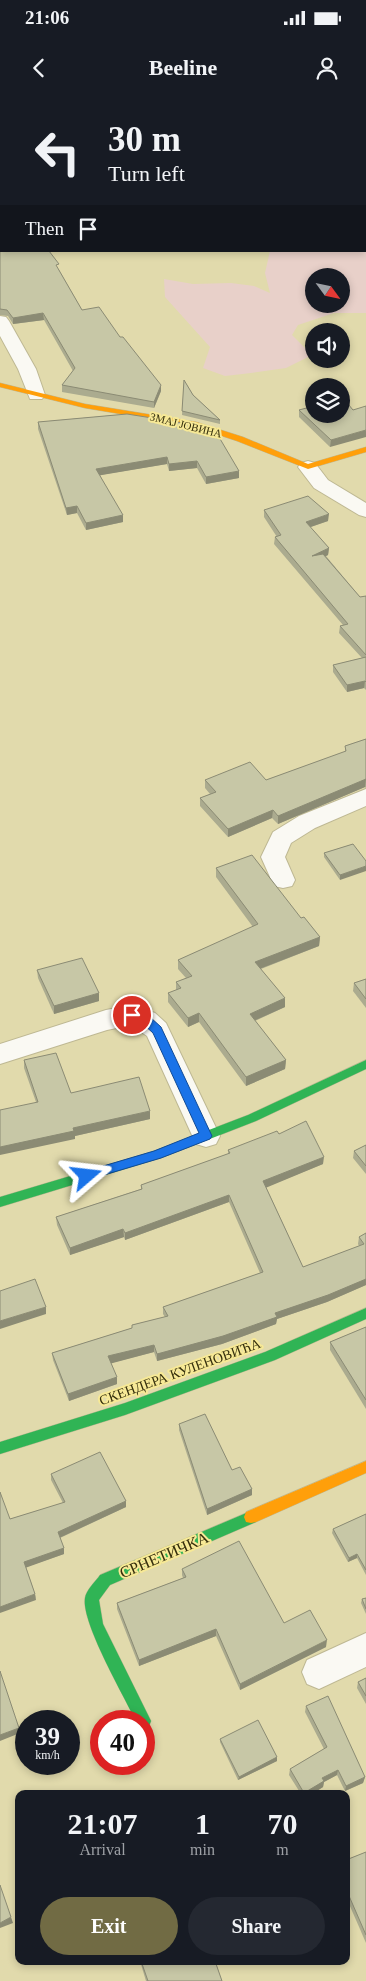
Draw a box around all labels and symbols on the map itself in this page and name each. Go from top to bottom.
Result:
north arrow [305,268,350,312]
street label: ЗМАЈ ЈОВИНА [149,410,223,440]
pin [111,994,153,1036]
position arrow [60,1149,112,1201]
street label: СКЕНДЕРА КУЛЕНОВИЋА [97,1335,264,1408]
street label: СРНЕТИЧКА [117,1528,211,1581]
speed limit sign: 40 [90,1710,155,1775]

